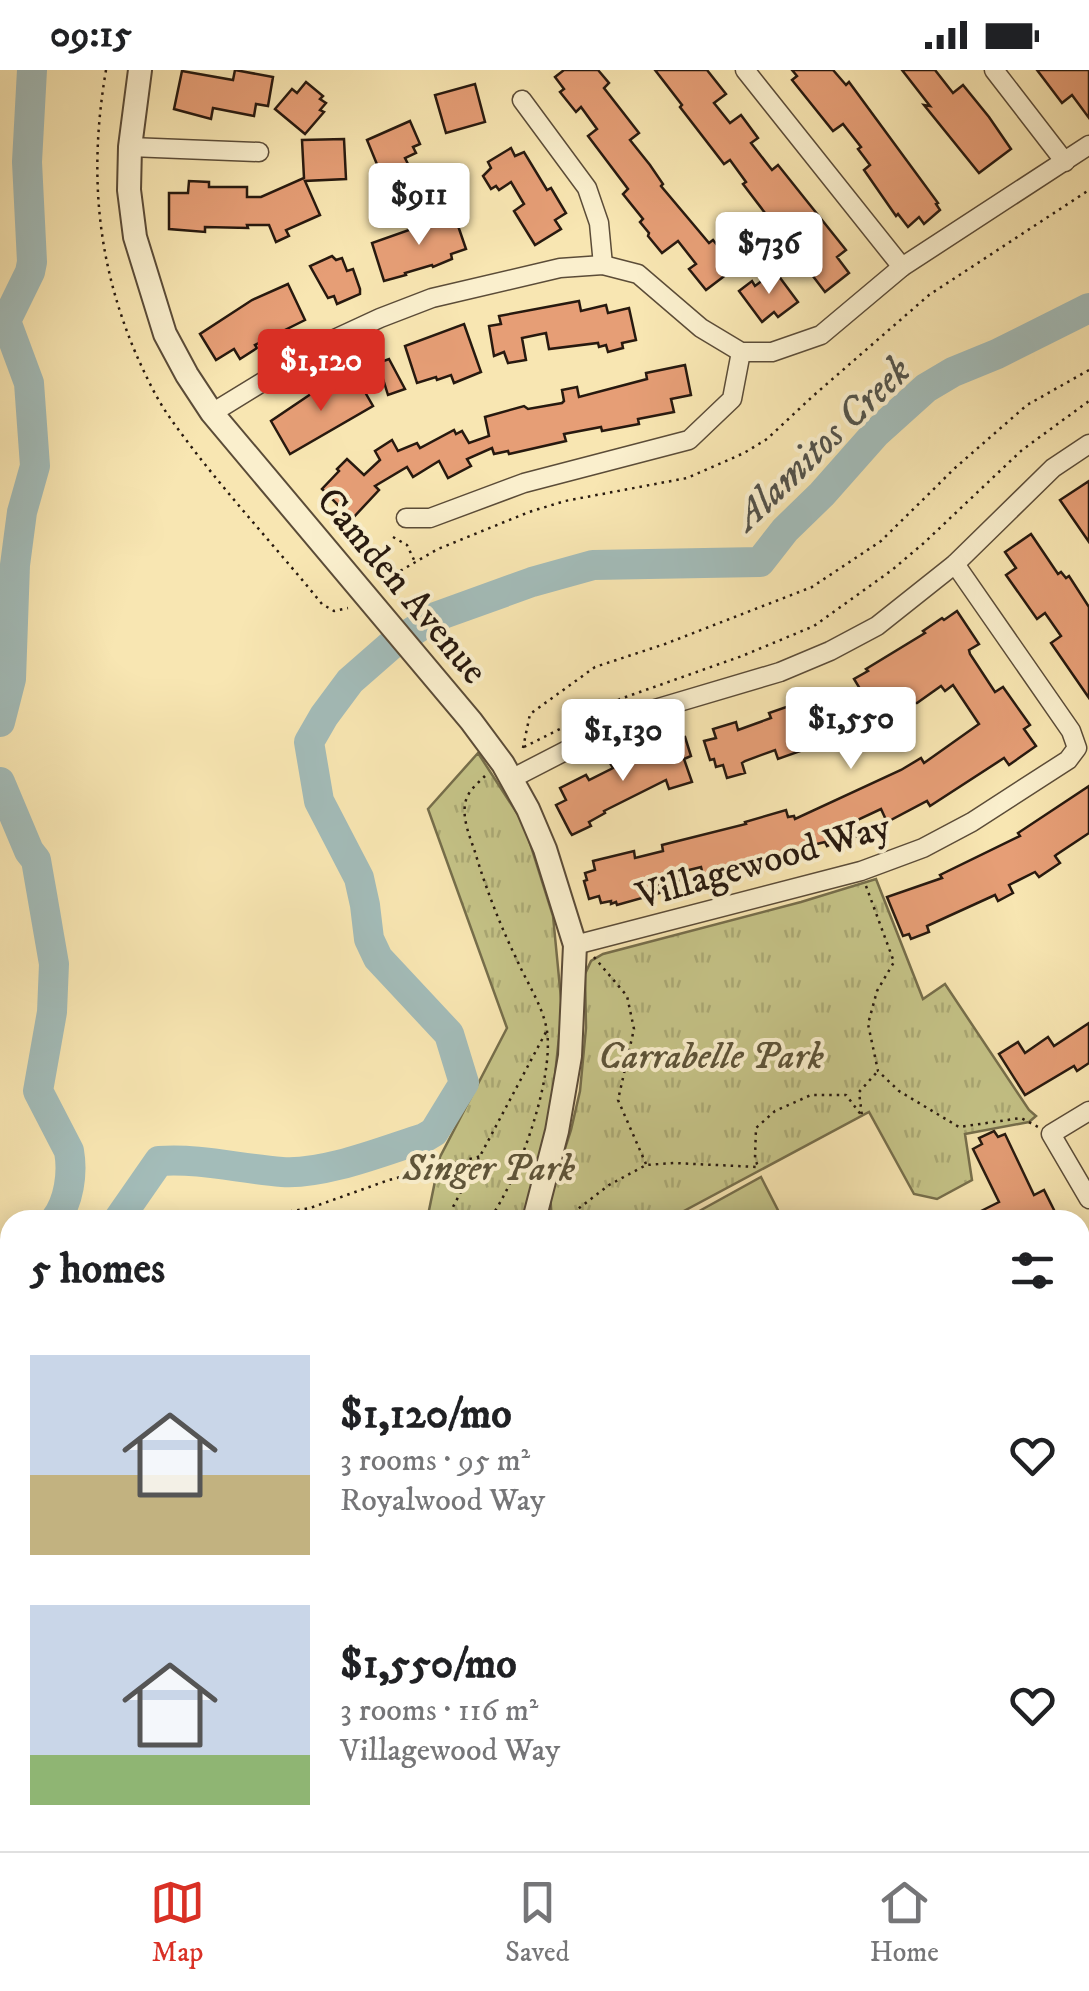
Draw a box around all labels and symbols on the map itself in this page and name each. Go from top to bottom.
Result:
pin: $911 [360,163,478,248]
pin: $736 [710,212,828,297]
pin: $1,120 [240,329,402,414]
water label: Alamitos Creek [721,347,923,544]
street label: Camden Avenue [305,478,498,694]
pin: $1,550 [770,687,932,772]
pin: $1,130 [542,699,704,784]
street label: Villagewood Way [630,803,897,921]
park label: Carrabelle Park [598,1033,824,1081]
park label: Singer Park [402,1145,575,1193]

